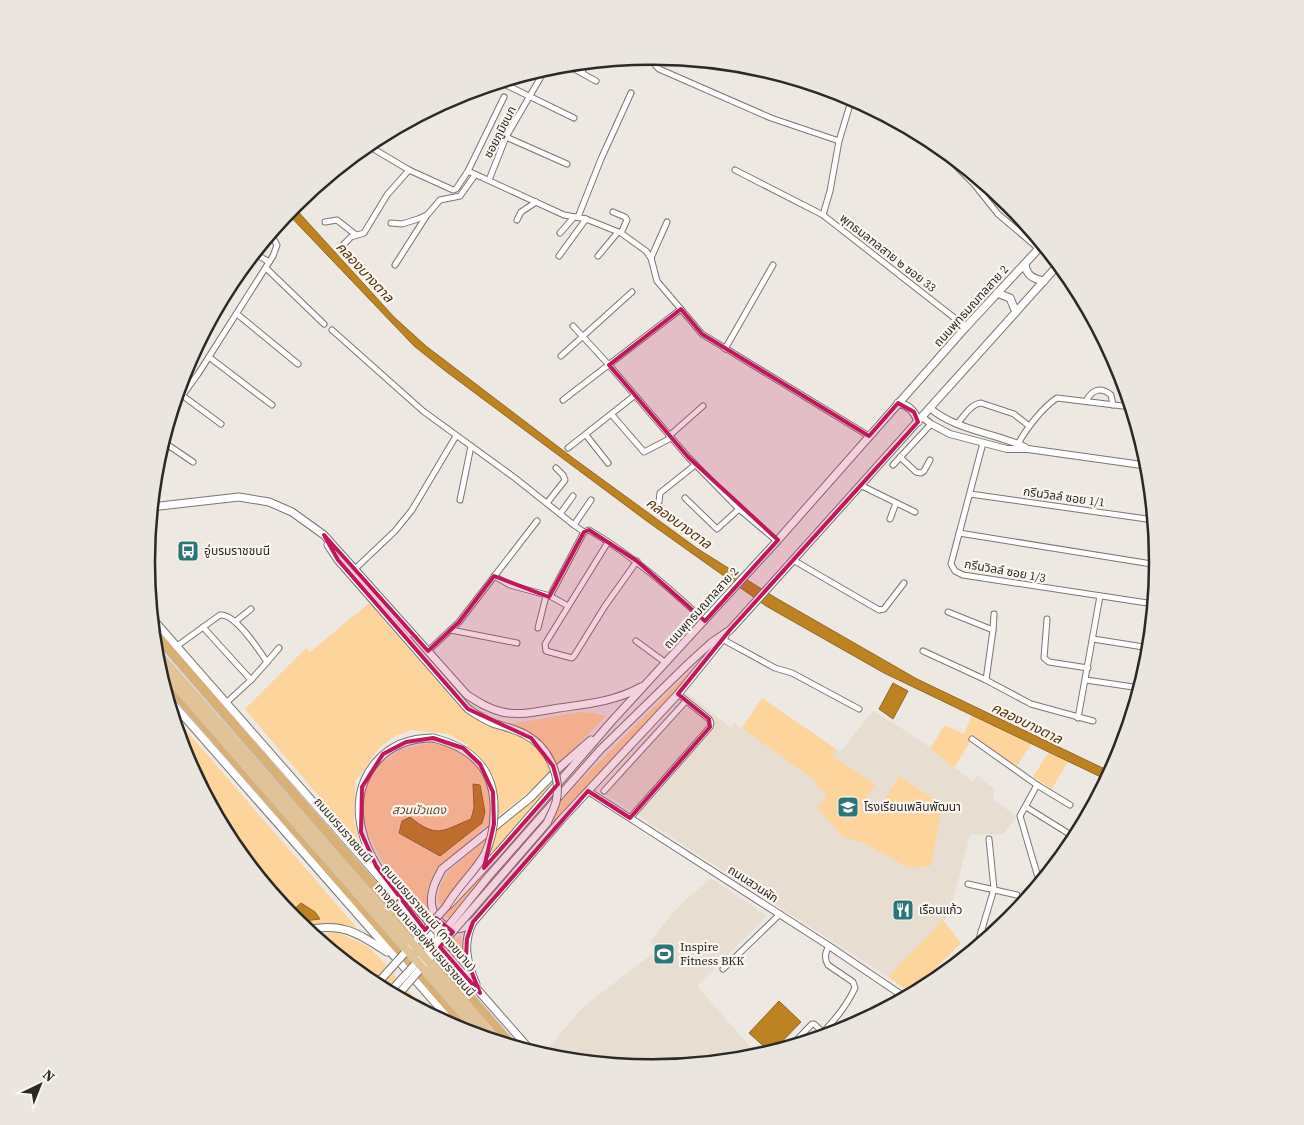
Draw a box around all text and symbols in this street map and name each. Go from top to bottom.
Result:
street label: ซอยภูมิชนก [480,103,520,161]
street label: พุทธมลฑลสาย ๒ ซอย 33 [837,210,939,296]
water label: คลองบางตาล [332,237,399,307]
street label: ถนนพุทธมณฑลสาย 2 [930,262,1012,350]
street label: กรีนวิลล์ ซอย 1/1 [1022,483,1106,511]
water label: คลองบางตาล [642,492,717,554]
bus stop icon: อู่บรมราชชนนี [176,539,200,563]
place label: อู่บรมราชชนนี [204,543,270,559]
street label: กรีนวิลล์ ซอย 1/3 [963,556,1047,586]
street label: ถนนพุทธมณฑลสาย 2 [660,564,742,652]
water label: คลองบางตาล [988,697,1067,749]
street label: ถนนบรมราชชนนี [310,794,376,866]
school or university icon: โรงเรียนเพลินพัฒนา [836,795,860,819]
place label: โรงเรียนเพลินพัฒนา [864,799,961,815]
park label: สวนบัวแดง [392,802,446,818]
street label: ถนนบรมราชชนนี (ทางขนาน) [378,861,480,975]
street label: ถนนสวนผัก [725,862,781,906]
street label: ทางคู่ขนานลอยฟ้าบรมราชชนนี [371,880,479,1000]
restaurant icon: เรือนแก้ว [891,898,915,922]
place label: เรือนแก้ว [919,902,963,918]
place label: Inspire Fitness BKK [680,939,744,969]
sports icon: Inspire Fitness BKK [652,942,676,966]
north arrow [15,1060,65,1110]
text: N [38,1065,59,1086]

